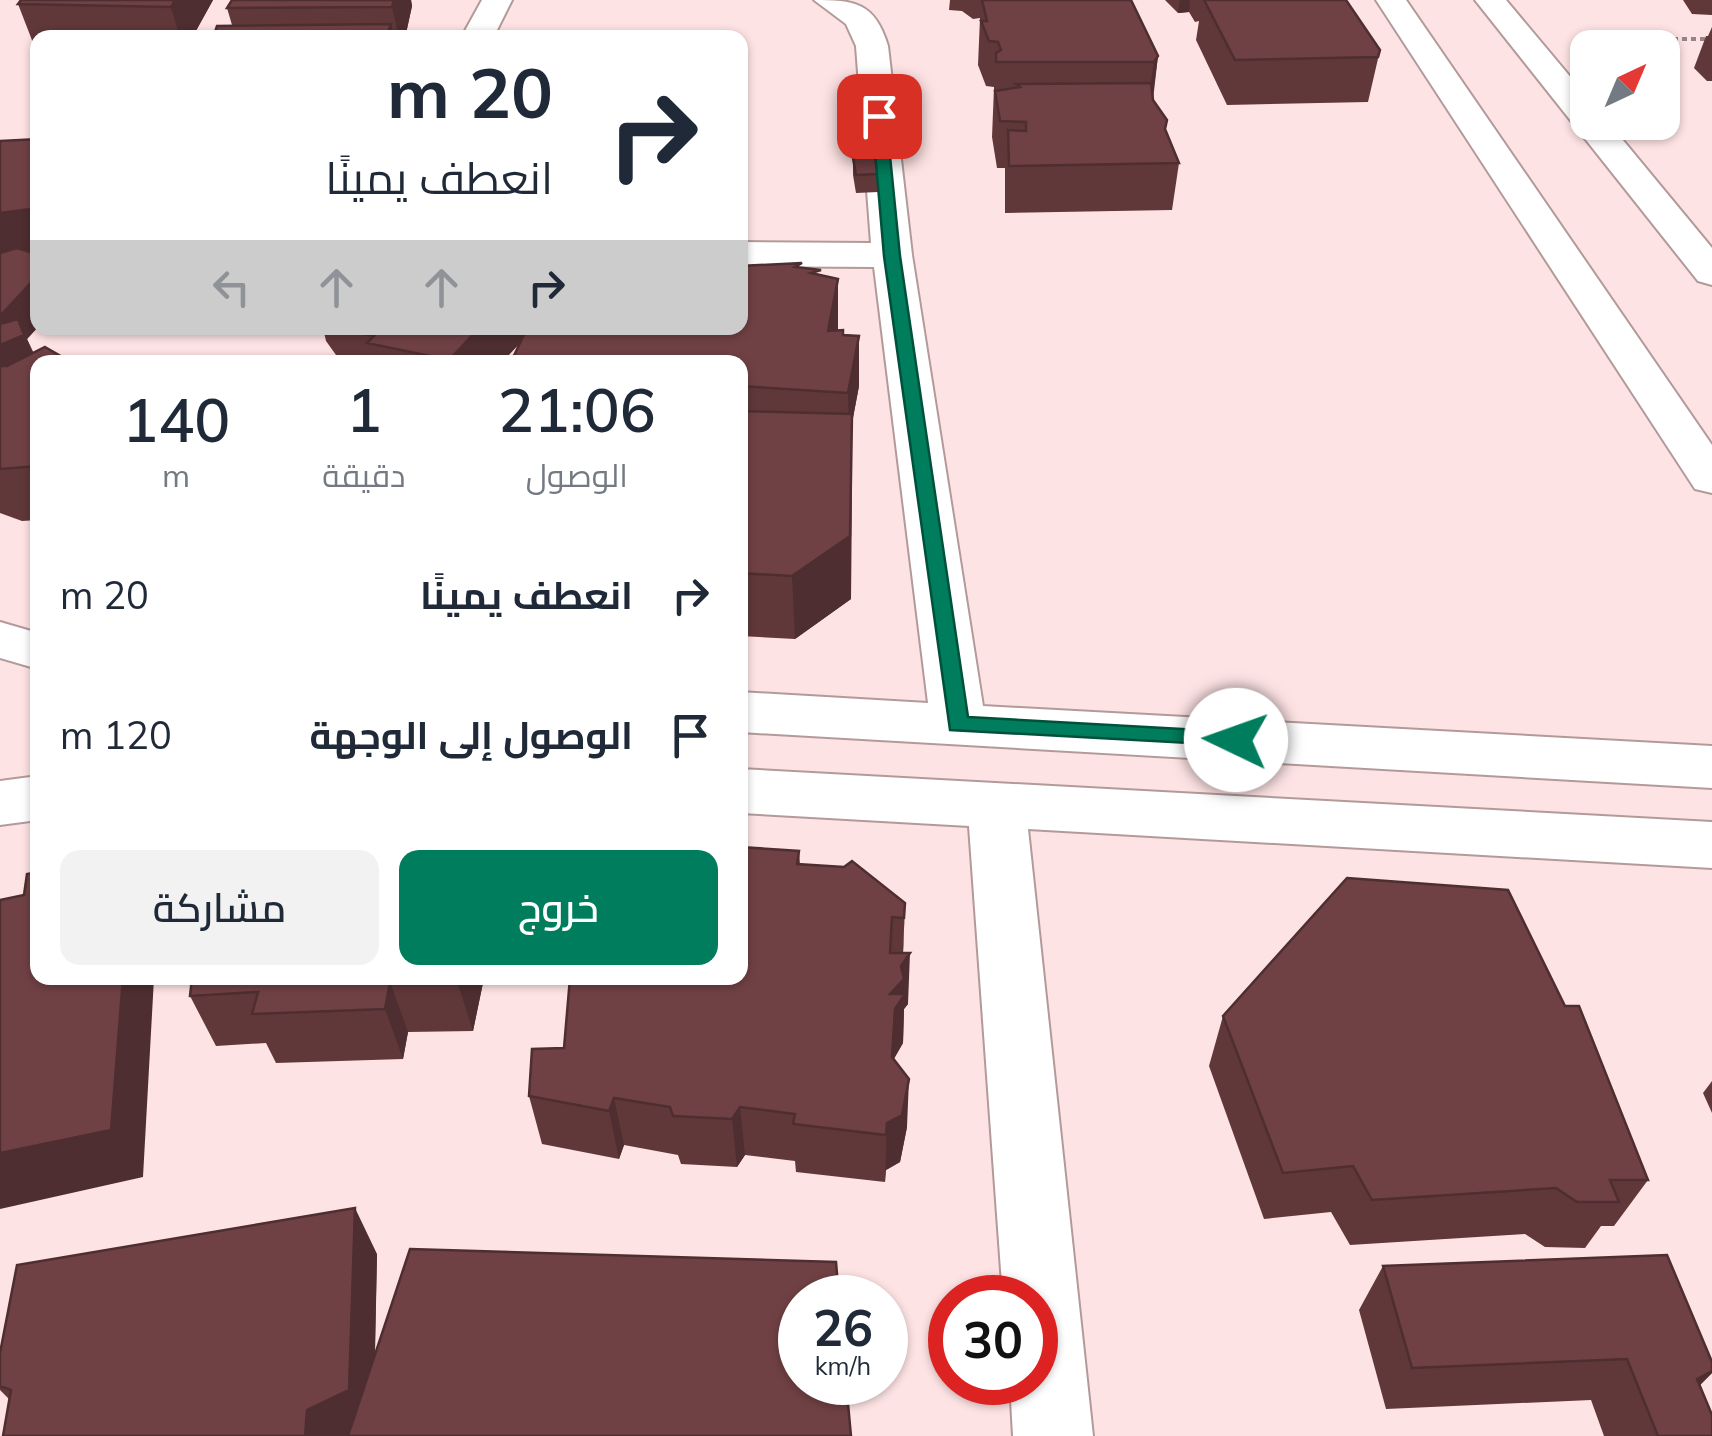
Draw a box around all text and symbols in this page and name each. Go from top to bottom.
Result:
north arrow [1570,30,1680,140]
map controls [1570,30,1680,140]
text: 20 m [387,48,553,136]
icon: right [588,70,718,200]
pin [837,74,922,159]
icon: arrive [852,89,907,144]
text: انعطف يمينًا [325,149,553,205]
icon: left [204,260,259,315]
icon: ahead [309,260,364,315]
icon: ahead [414,260,469,315]
icon: right [519,260,574,315]
text: 1 [346,372,382,447]
text: 21:06 [498,372,656,447]
text: 140 [122,382,230,457]
text: m [162,455,190,495]
text: دقيقة [322,455,406,495]
text: الوصول [526,455,628,495]
icon: right [663,568,718,623]
text: 20 m [60,571,149,619]
text: انعطف يمينًا [420,571,633,619]
position arrow [1184,688,1288,792]
icon: arrive [663,708,718,763]
text: 120 m [60,711,172,759]
text: الوصول إلى الوجهة [309,711,633,759]
button: مشاركة [60,850,379,965]
button: خروج [399,850,718,965]
speed limit sign: 30 [928,1275,1058,1405]
text: 26 [813,1296,873,1359]
text: km/h [815,1350,871,1381]

